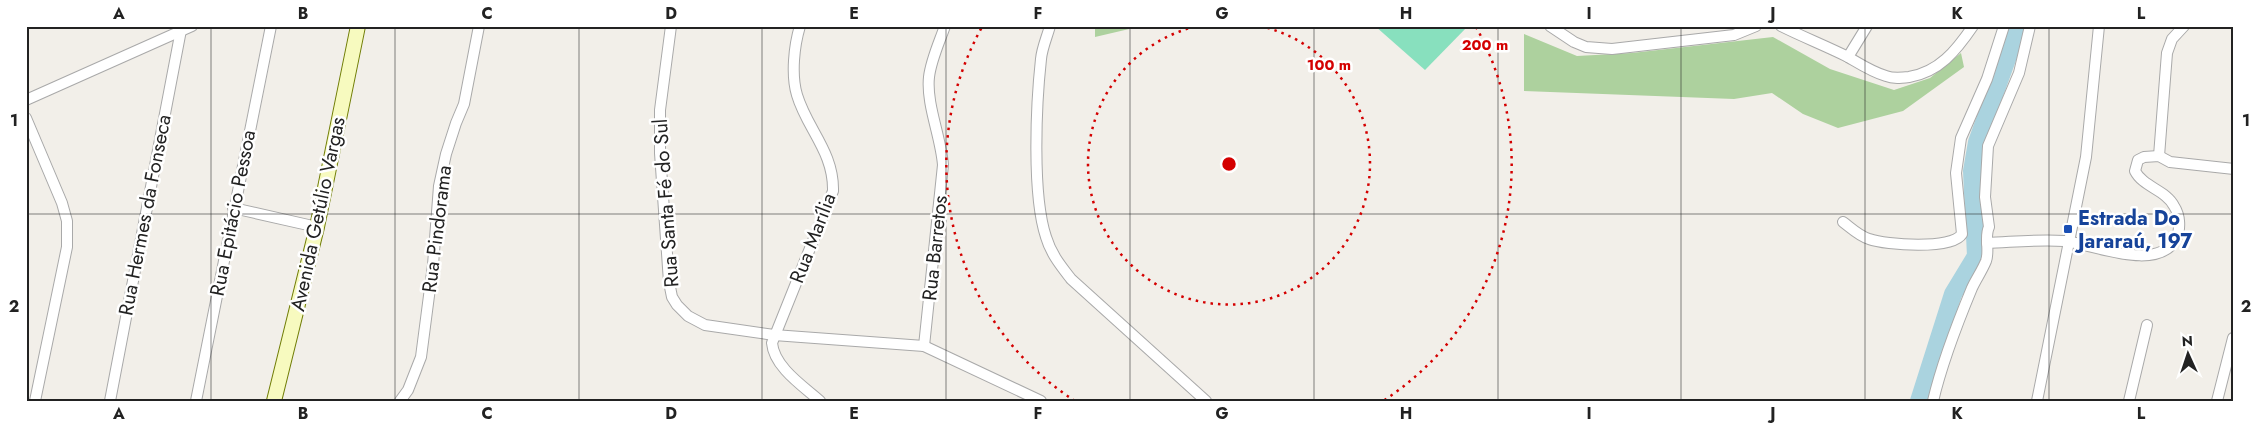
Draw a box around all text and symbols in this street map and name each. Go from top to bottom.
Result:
text: A [112,2,125,25]
text: B [298,2,308,25]
text: C [481,2,493,25]
text: D [665,2,677,25]
text: E [849,2,859,25]
text: F [1034,2,1042,25]
text: G [1215,2,1229,25]
text: H [1400,2,1412,25]
text: I [1586,2,1592,25]
text: J [1767,2,1776,25]
text: K [1951,2,1963,25]
text: L [2137,2,2146,25]
text: 200 m [1462,34,1508,56]
text: 100 m [1307,54,1351,76]
text: 1 [10,109,18,132]
text: 1 [2242,109,2250,132]
street label: Rua Hermes da Fonseca [111,112,179,318]
street label: Avenida Getúlio Vargas [283,114,353,314]
street label: Rua Santa Fé do Sul [646,118,686,288]
street label: Rua Epitácio Pessoa [203,128,263,298]
centre of rings [1220,155,1238,173]
street label: Rua Pindorama [415,164,459,294]
street label: Rua Marília [783,189,843,287]
street label: Rua Barretos [915,194,955,302]
place label: Estrada Do Jararaú, 197 [2074,204,2193,256]
marker: Estrada Do Jararaú, 197 [2062,223,2074,235]
text: 2 [9,295,19,318]
text: 2 [2241,295,2251,318]
north arrow [2162,330,2212,380]
text: N [2181,331,2193,351]
text: A [112,402,125,425]
text: B [298,402,308,425]
text: C [481,402,493,425]
text: D [665,402,677,425]
text: E [849,402,859,425]
text: F [1034,402,1042,425]
text: G [1215,402,1229,425]
text: H [1400,402,1412,425]
text: I [1586,402,1592,425]
text: J [1767,402,1776,425]
text: K [1951,402,1963,425]
text: L [2137,402,2146,425]

